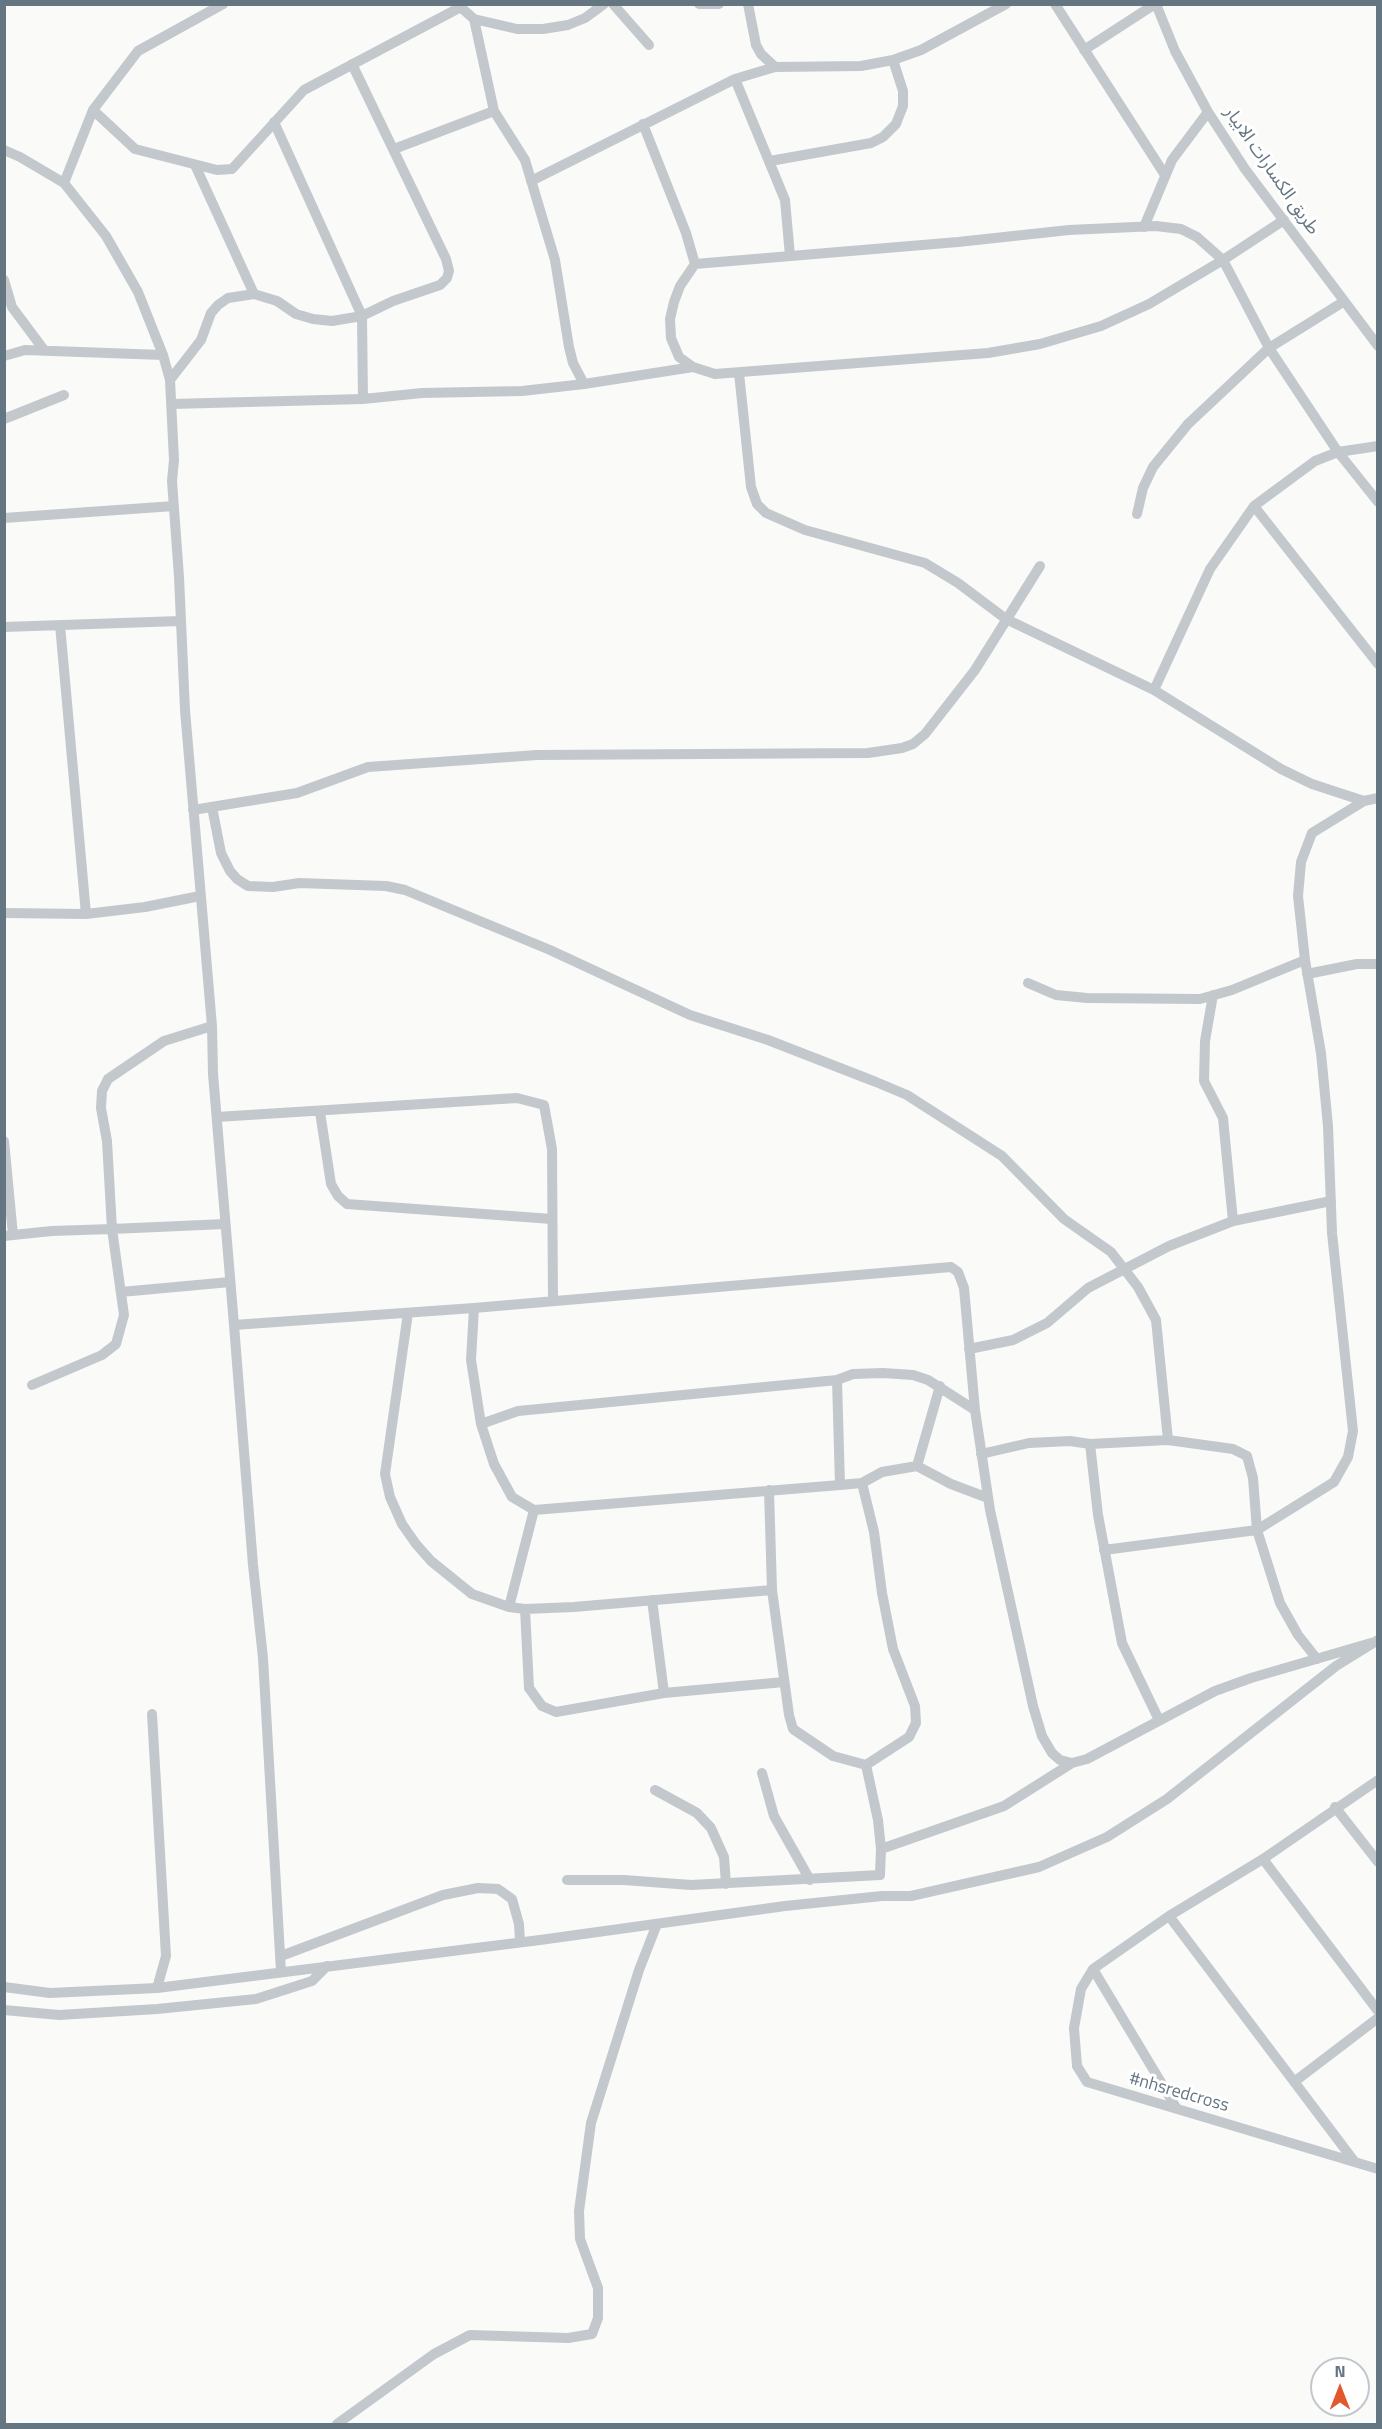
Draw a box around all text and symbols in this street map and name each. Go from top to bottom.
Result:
street label: طريق الكسارات الابيار [1219,103,1323,239]
street label: #nhsredcross [1127,2068,1231,2118]
north arrow [1310,2357,1370,2417]
text: N [1334,2359,1346,2383]

